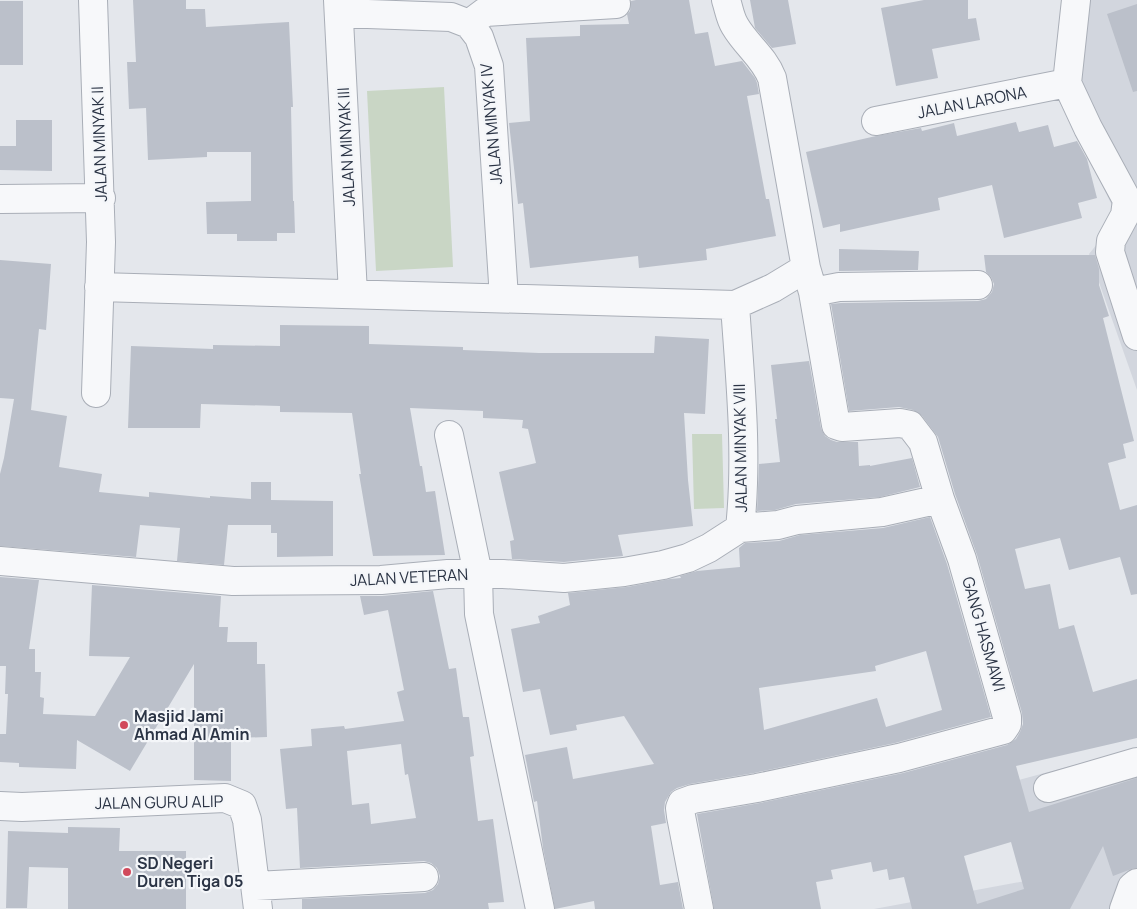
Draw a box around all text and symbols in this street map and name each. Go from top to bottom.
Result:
street label: JALAN MINYAK IV [475,62,507,185]
street label: JALAN LARONA [916,81,1028,123]
street label: JALAN MINYAK II [86,86,112,202]
street label: JALAN MINYAK III [332,87,360,207]
street label: JALAN MINYAK VIII [728,383,752,513]
street label: JALAN VETERAN [349,563,469,591]
street label: GANG HASMAWI [957,574,1011,694]
place label: Masjid Jami Ahmad Al Amin [134,705,249,745]
marker: Masjid Jami Ahmad Al Amin [118,719,130,731]
street label: JALAN GURU ALIP [95,790,224,814]
place label: SD Negeri Duren Tiga 05 [137,852,243,892]
marker: SD Negeri Duren Tiga 05 [121,866,133,878]

